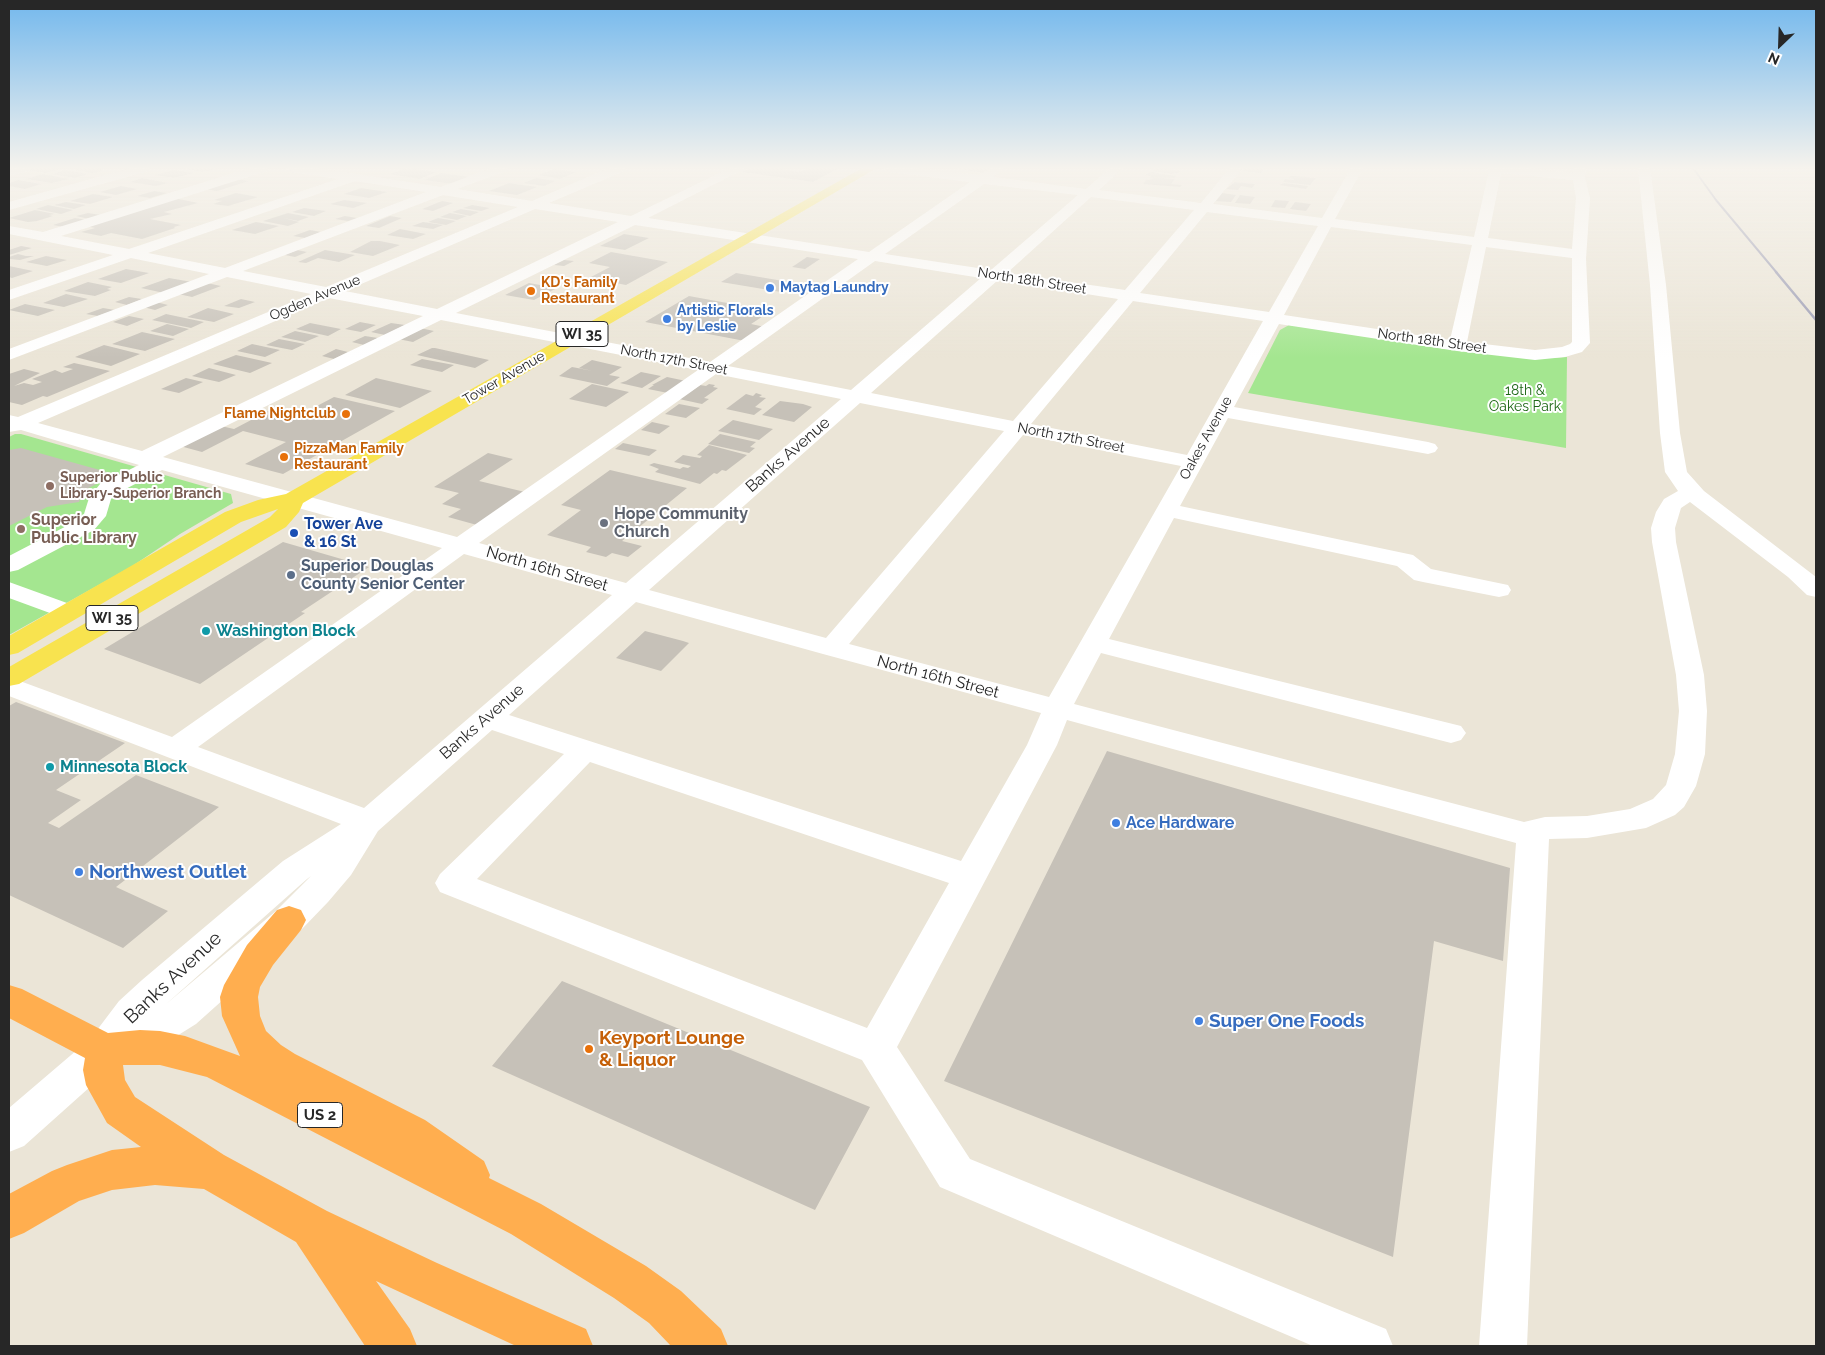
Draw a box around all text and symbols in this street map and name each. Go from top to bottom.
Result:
north arrow [1755,20,1805,70]
text: N [1766,49,1782,68]
street label: North 18th Street [976,264,1088,298]
street label: Ogden Avenue [267,271,363,325]
place label: KD's Family Restaurant [541,275,618,308]
place label: Maytag Laundry [780,280,889,296]
marker: Maytag Laundry [764,282,776,294]
marker: KD's Family Restaurant [525,285,537,297]
place label: Artistic Florals by Leslie [677,303,774,336]
marker: Artistic Florals by Leslie [661,313,673,325]
road number: WI 35 [556,322,608,346]
street label: North 18th Street [1376,325,1488,357]
street label: North 17th Street [619,341,729,379]
street label: Tower Avenue [460,348,548,408]
park label: 18th & Oakes Park [1489,383,1561,416]
street label: Oakes Avenue [1176,393,1236,483]
place label: Flame Nightclub [224,406,336,422]
marker: Flame Nightclub [340,408,352,420]
street label: Banks Avenue [742,413,834,497]
street label: North 17th Street [1016,419,1126,457]
place label: PizzaMan Family Restaurant [294,441,404,474]
marker: PizzaMan Family Restaurant [278,451,290,463]
place label: Superior Public Library-Superior Branch [60,470,221,502]
marker: Superior Public Library-Superior Branch [44,480,56,492]
place label: Hope Community Church [614,504,748,542]
place label: Superior Public Library [31,510,137,548]
place label: Tower Ave & 16 St [304,514,383,552]
marker: Hope Community Church [598,517,610,529]
marker: Superior Public Library [15,523,27,535]
marker: Tower Ave & 16 St [288,527,300,539]
street label: North 16th Street [484,542,610,596]
place label: Superior Douglas County Senior Center [301,556,465,594]
marker: Superior Douglas County Senior Center [285,569,297,581]
road number: WI 35 [86,606,138,630]
place label: Washington Block [216,621,355,641]
marker: Washington Block [200,625,212,637]
street label: North 16th Street [875,651,1001,703]
street label: Banks Avenue [436,680,528,764]
place label: Minnesota Block [60,757,187,777]
marker: Minnesota Block [44,761,56,773]
place label: Ace Hardware [1126,813,1234,833]
marker: Ace Hardware [1110,817,1122,829]
place label: Northwest Outlet [89,861,247,883]
marker: Northwest Outlet [73,866,85,878]
street label: Banks Avenue [120,927,226,1029]
place label: Super One Foods [1209,1010,1364,1032]
marker: Super One Foods [1193,1015,1205,1027]
place label: Keyport Lounge & Liquor [599,1027,745,1071]
marker: Keyport Lounge & Liquor [583,1043,595,1055]
road number: US 2 [298,1102,342,1128]

